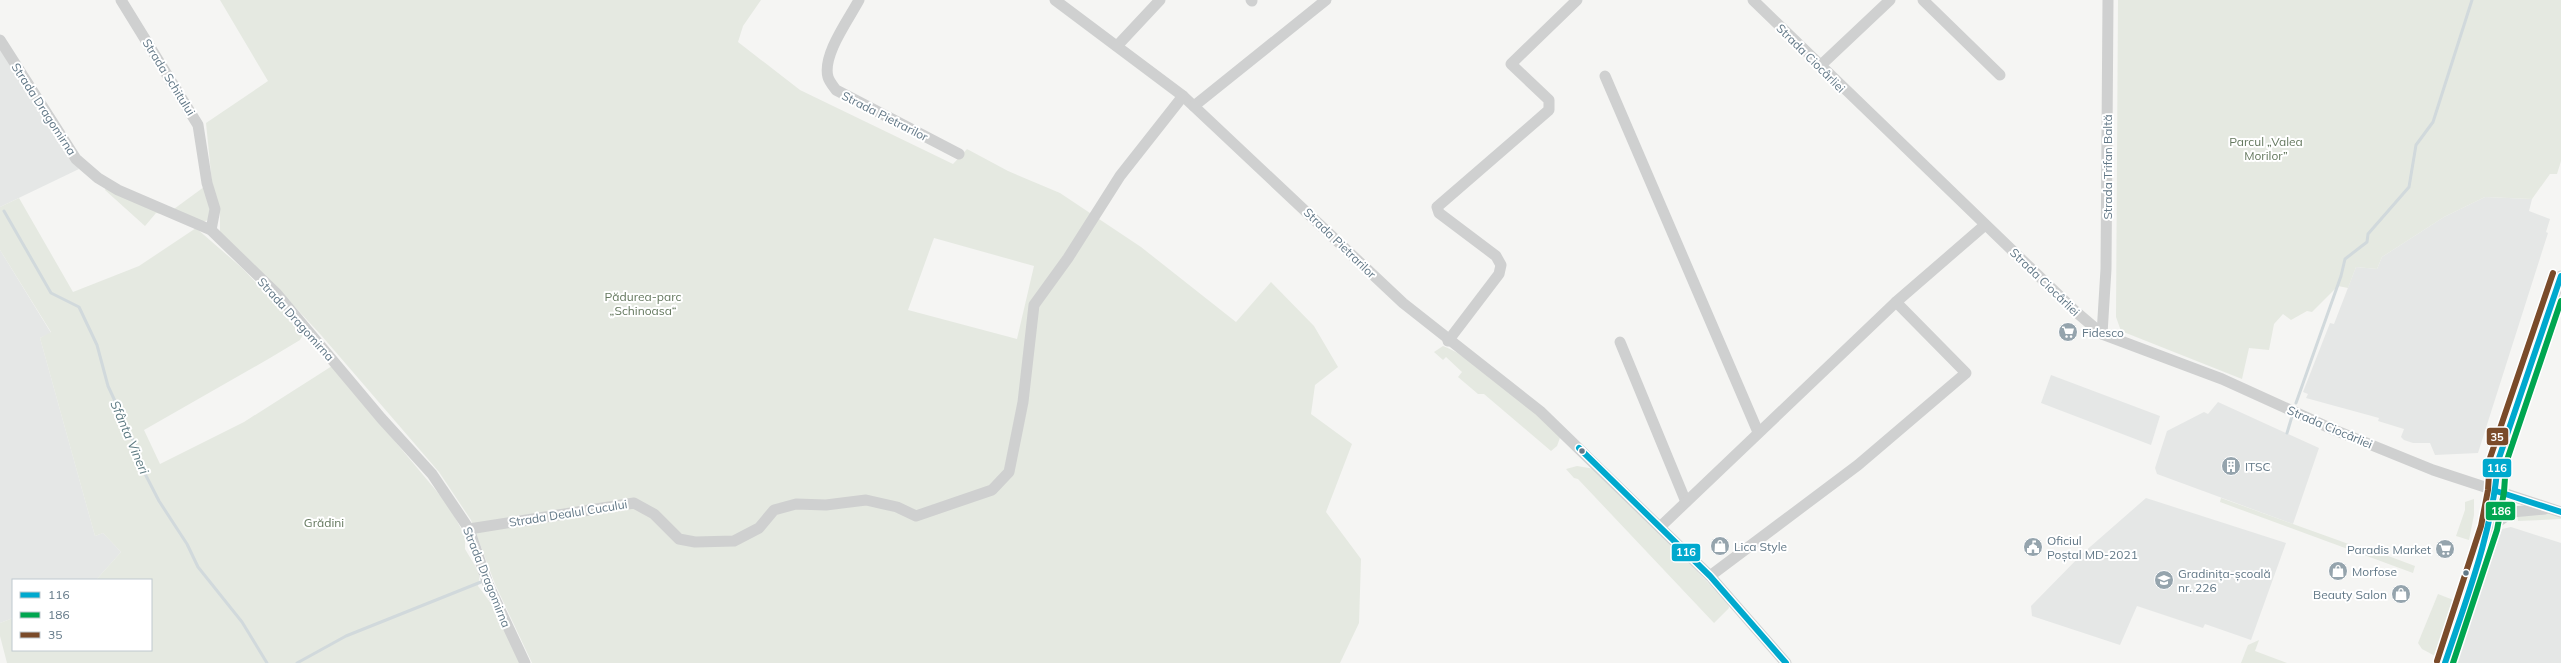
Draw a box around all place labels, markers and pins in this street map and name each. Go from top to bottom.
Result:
supermarket icon: Fidesco [2057,321,2079,343]
place label: Fidesco [2082,325,2124,340]
unlabelled marker [1577,446,1587,456]
building icon: ITSC [2220,455,2242,477]
place label: ITSC [2245,459,2271,474]
place label: Oficiul Poștal MD-2021 [2047,533,2138,563]
shop icon: Lica Style [1709,535,1731,557]
public building icon: Oficiul Poștal MD-2021 [2022,536,2044,558]
supermarket icon: Paradis Market [2434,538,2456,560]
place label: Lica Style [1734,539,1787,554]
place label: Paradis Market [2347,542,2431,557]
shop icon: Morfose [2327,560,2349,582]
place label: Morfose [2352,564,2397,579]
place label: Gradinița-școală nr. 226 [2178,566,2271,595]
unlabelled marker [2461,568,2471,578]
school or university icon: Gradinița-școală nr. 226 [2153,569,2175,591]
shop icon: Beauty Salon [2390,583,2412,605]
place label: Beauty Salon [2313,587,2387,602]

